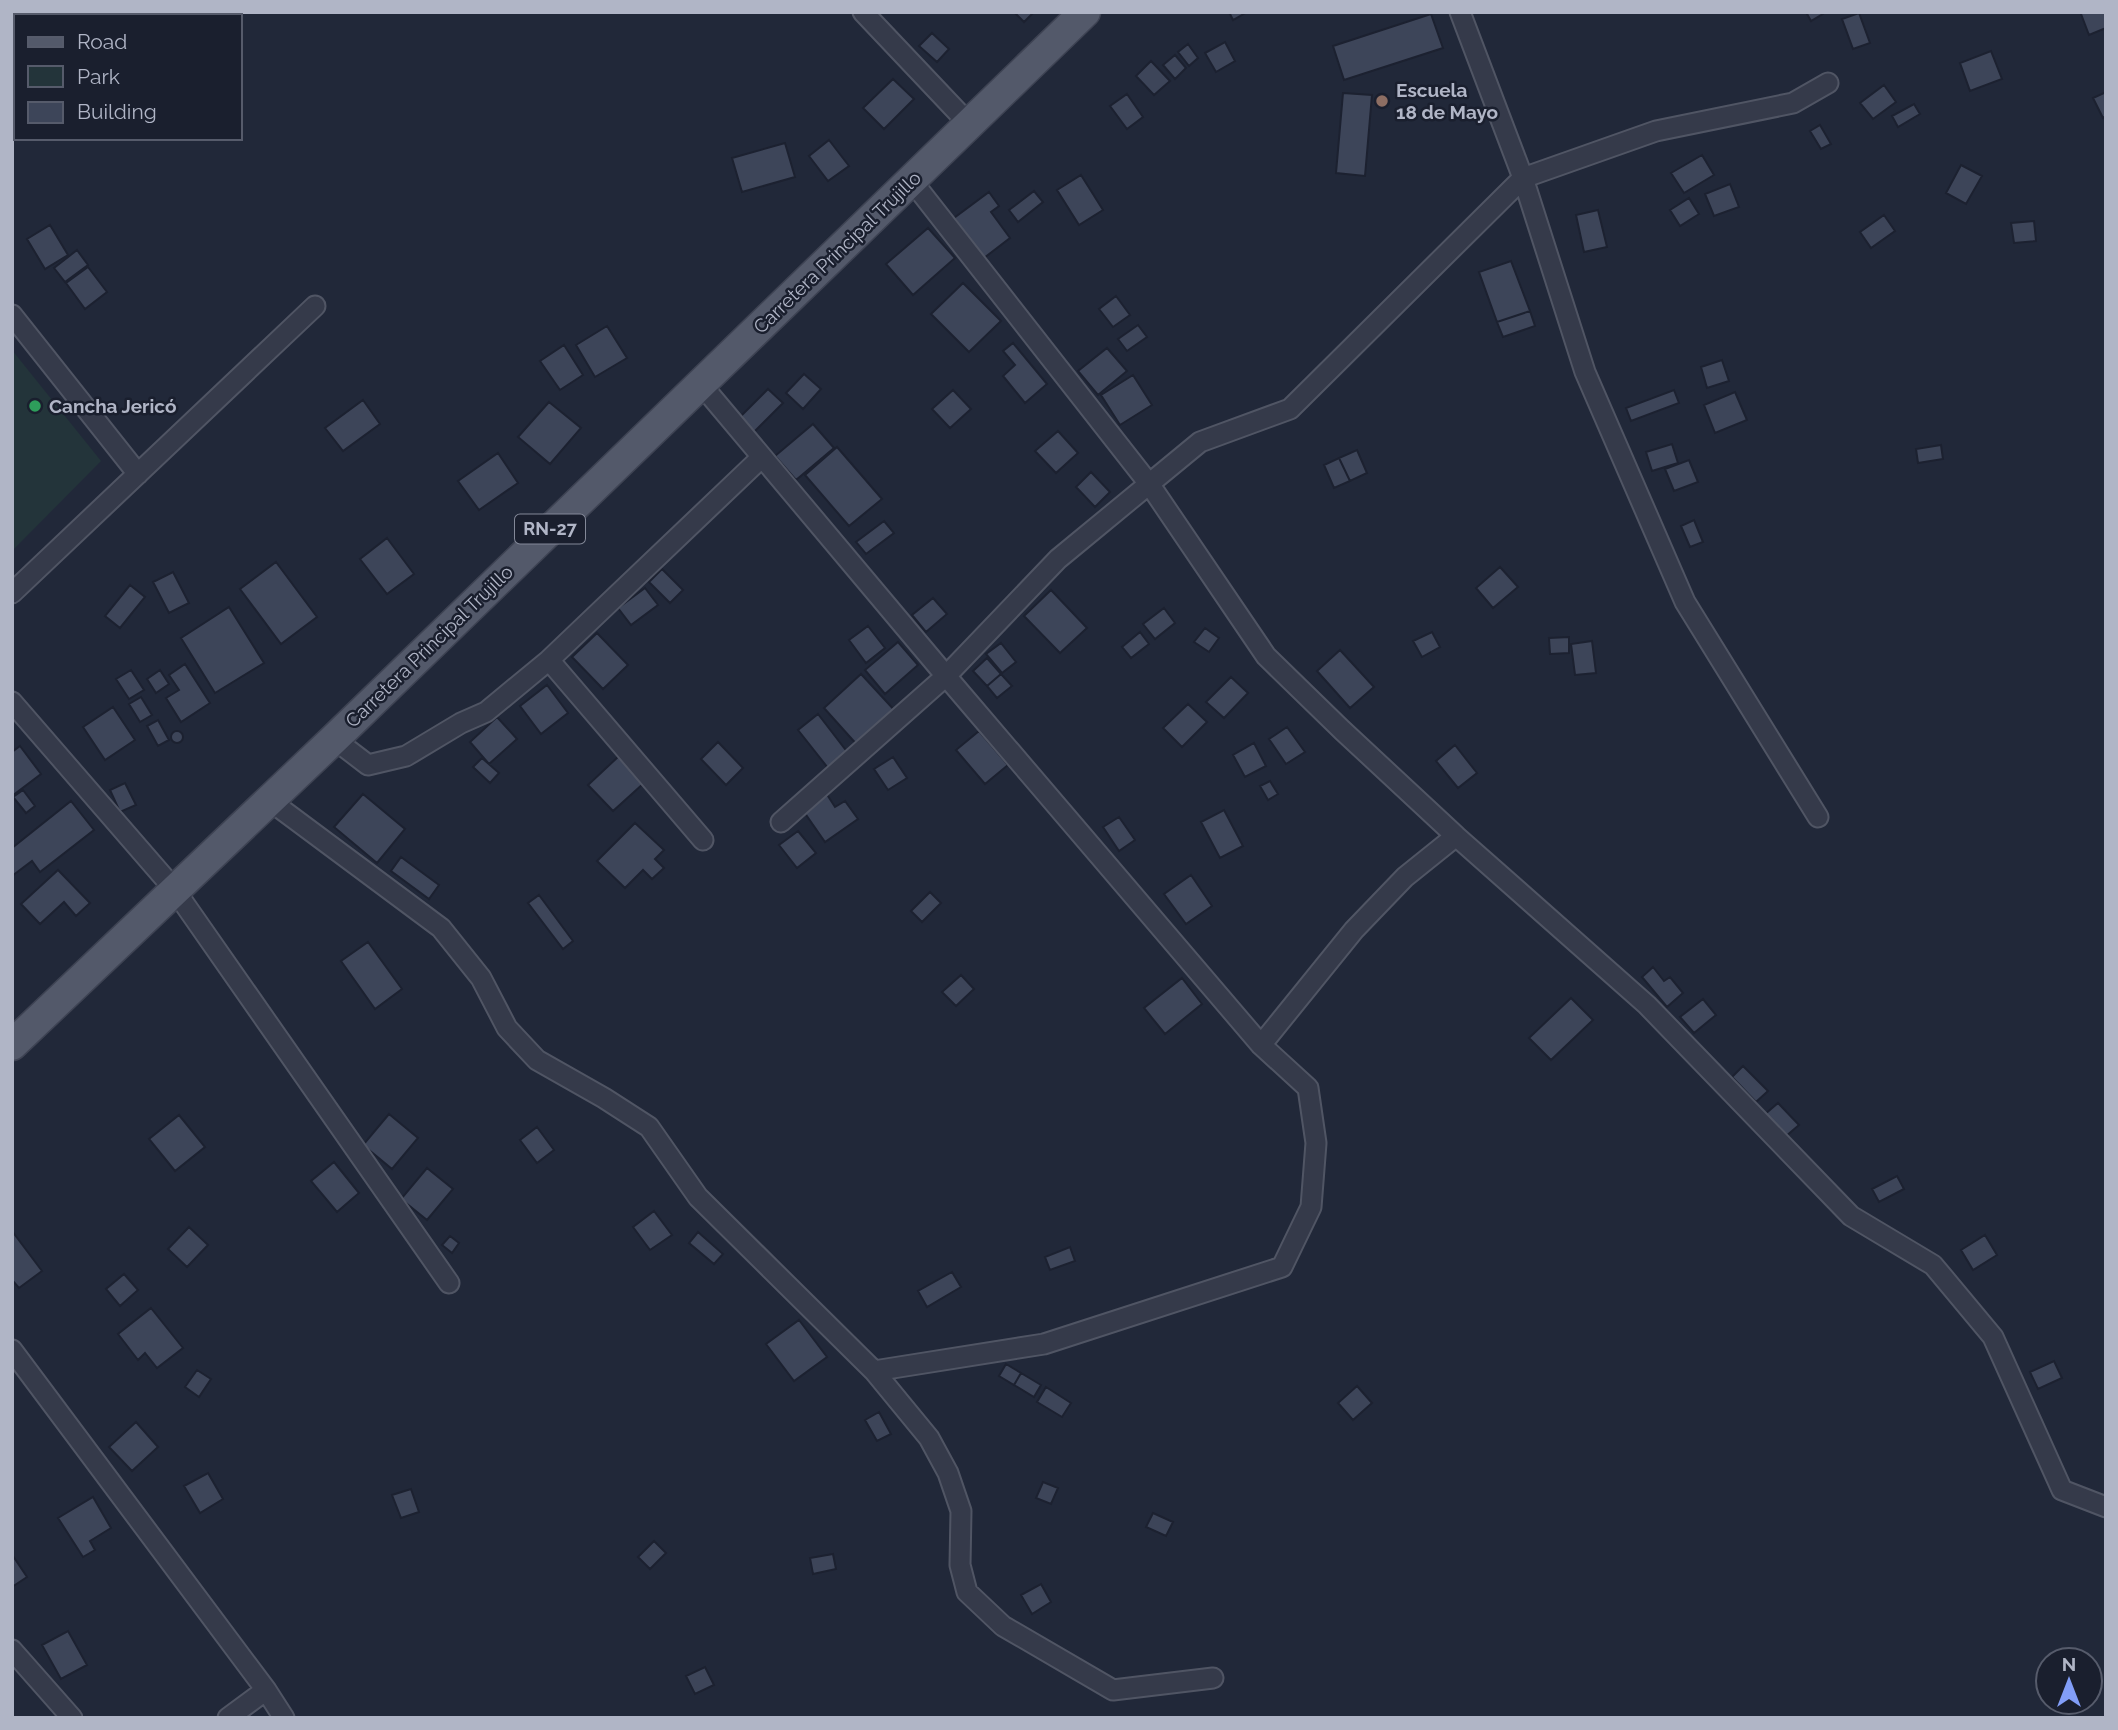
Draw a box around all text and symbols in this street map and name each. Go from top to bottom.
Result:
legend [14,14,242,140]
text: Road [77,29,127,54]
text: Park [77,64,120,89]
place label: Escuela 18 de Mayo [1396,79,1498,123]
marker: Escuela 18 de Mayo [1374,93,1390,109]
text: Building [77,99,157,124]
street label: Carretera Principal Trujillo [749,166,925,338]
place label: Cancha Jericó [49,395,176,417]
marker: Cancha Jericó [27,398,43,414]
road number: RN-27 [515,514,585,544]
street label: Carretera Principal Trujillo [341,560,517,732]
north arrow [2034,1646,2104,1716]
text: N [2062,1653,2076,1675]

